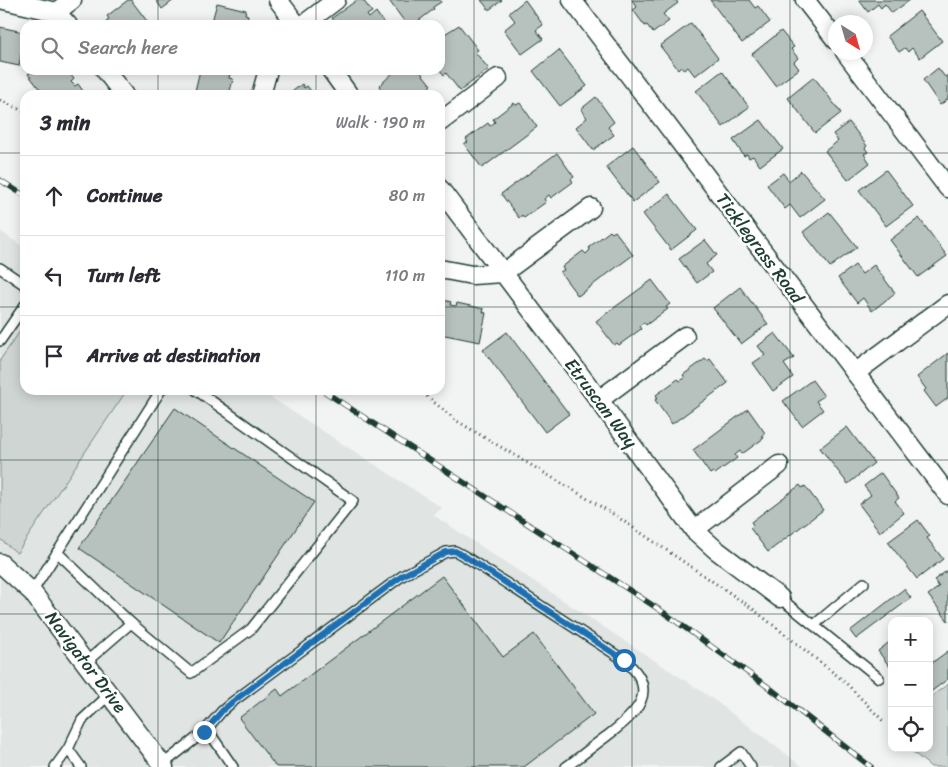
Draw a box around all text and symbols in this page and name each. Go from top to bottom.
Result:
north arrow [828,15,873,60]
search box [20,20,445,75]
text: Search here [78,31,178,64]
icon: search [38,34,66,62]
text: 3 min [40,104,90,142]
text: Walk · 190 m [336,108,425,137]
text: Continue [87,179,163,212]
text: 80 m [389,181,425,210]
icon: ahead [40,182,68,210]
street label: Ticklegrass Road [707,186,814,312]
text: Turn left [87,259,160,292]
text: 110 m [385,261,425,290]
icon: left [40,262,68,290]
text: Arrive at destination [87,339,260,372]
icon: arrive [40,342,68,370]
street label: Etruscan Way [556,351,646,456]
street label: Navigator Drive [37,604,136,720]
map controls [888,617,933,752]
button: + [888,617,933,662]
route start [613,649,636,672]
button: − [888,662,933,707]
button: locate [888,707,933,752]
route end [193,721,216,744]

